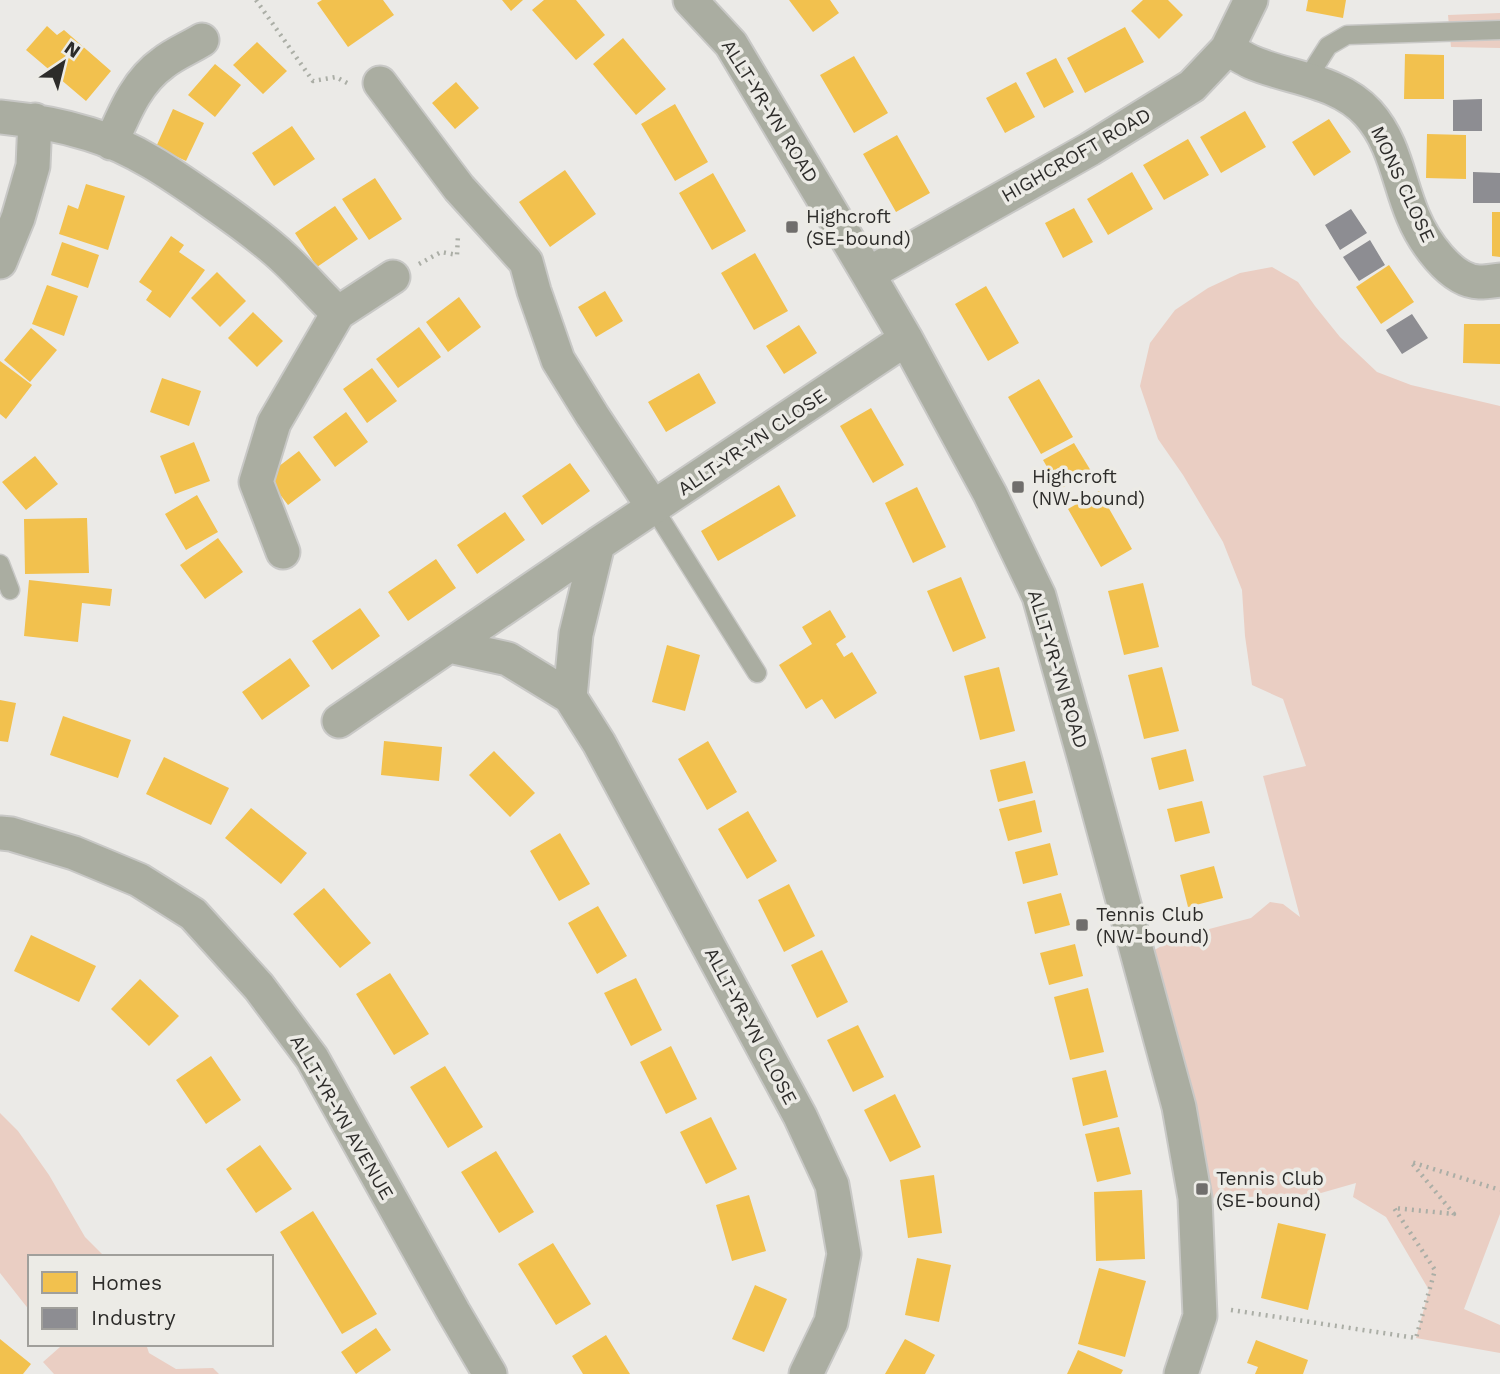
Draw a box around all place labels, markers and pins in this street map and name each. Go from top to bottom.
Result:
place label: Highcroft (SE-bound) [806,205,911,250]
marker: Highcroft (SE-bound) [784,219,800,235]
place label: Highcroft (NW-bound) [1032,465,1145,510]
marker: Highcroft (NW-bound) [1010,479,1026,495]
place label: Tennis Club (NW-bound) [1096,903,1209,948]
marker: Tennis Club (NW-bound) [1074,917,1090,933]
place label: Tennis Club (SE-bound) [1216,1167,1324,1212]
marker: Tennis Club (SE-bound) [1194,1181,1210,1197]

